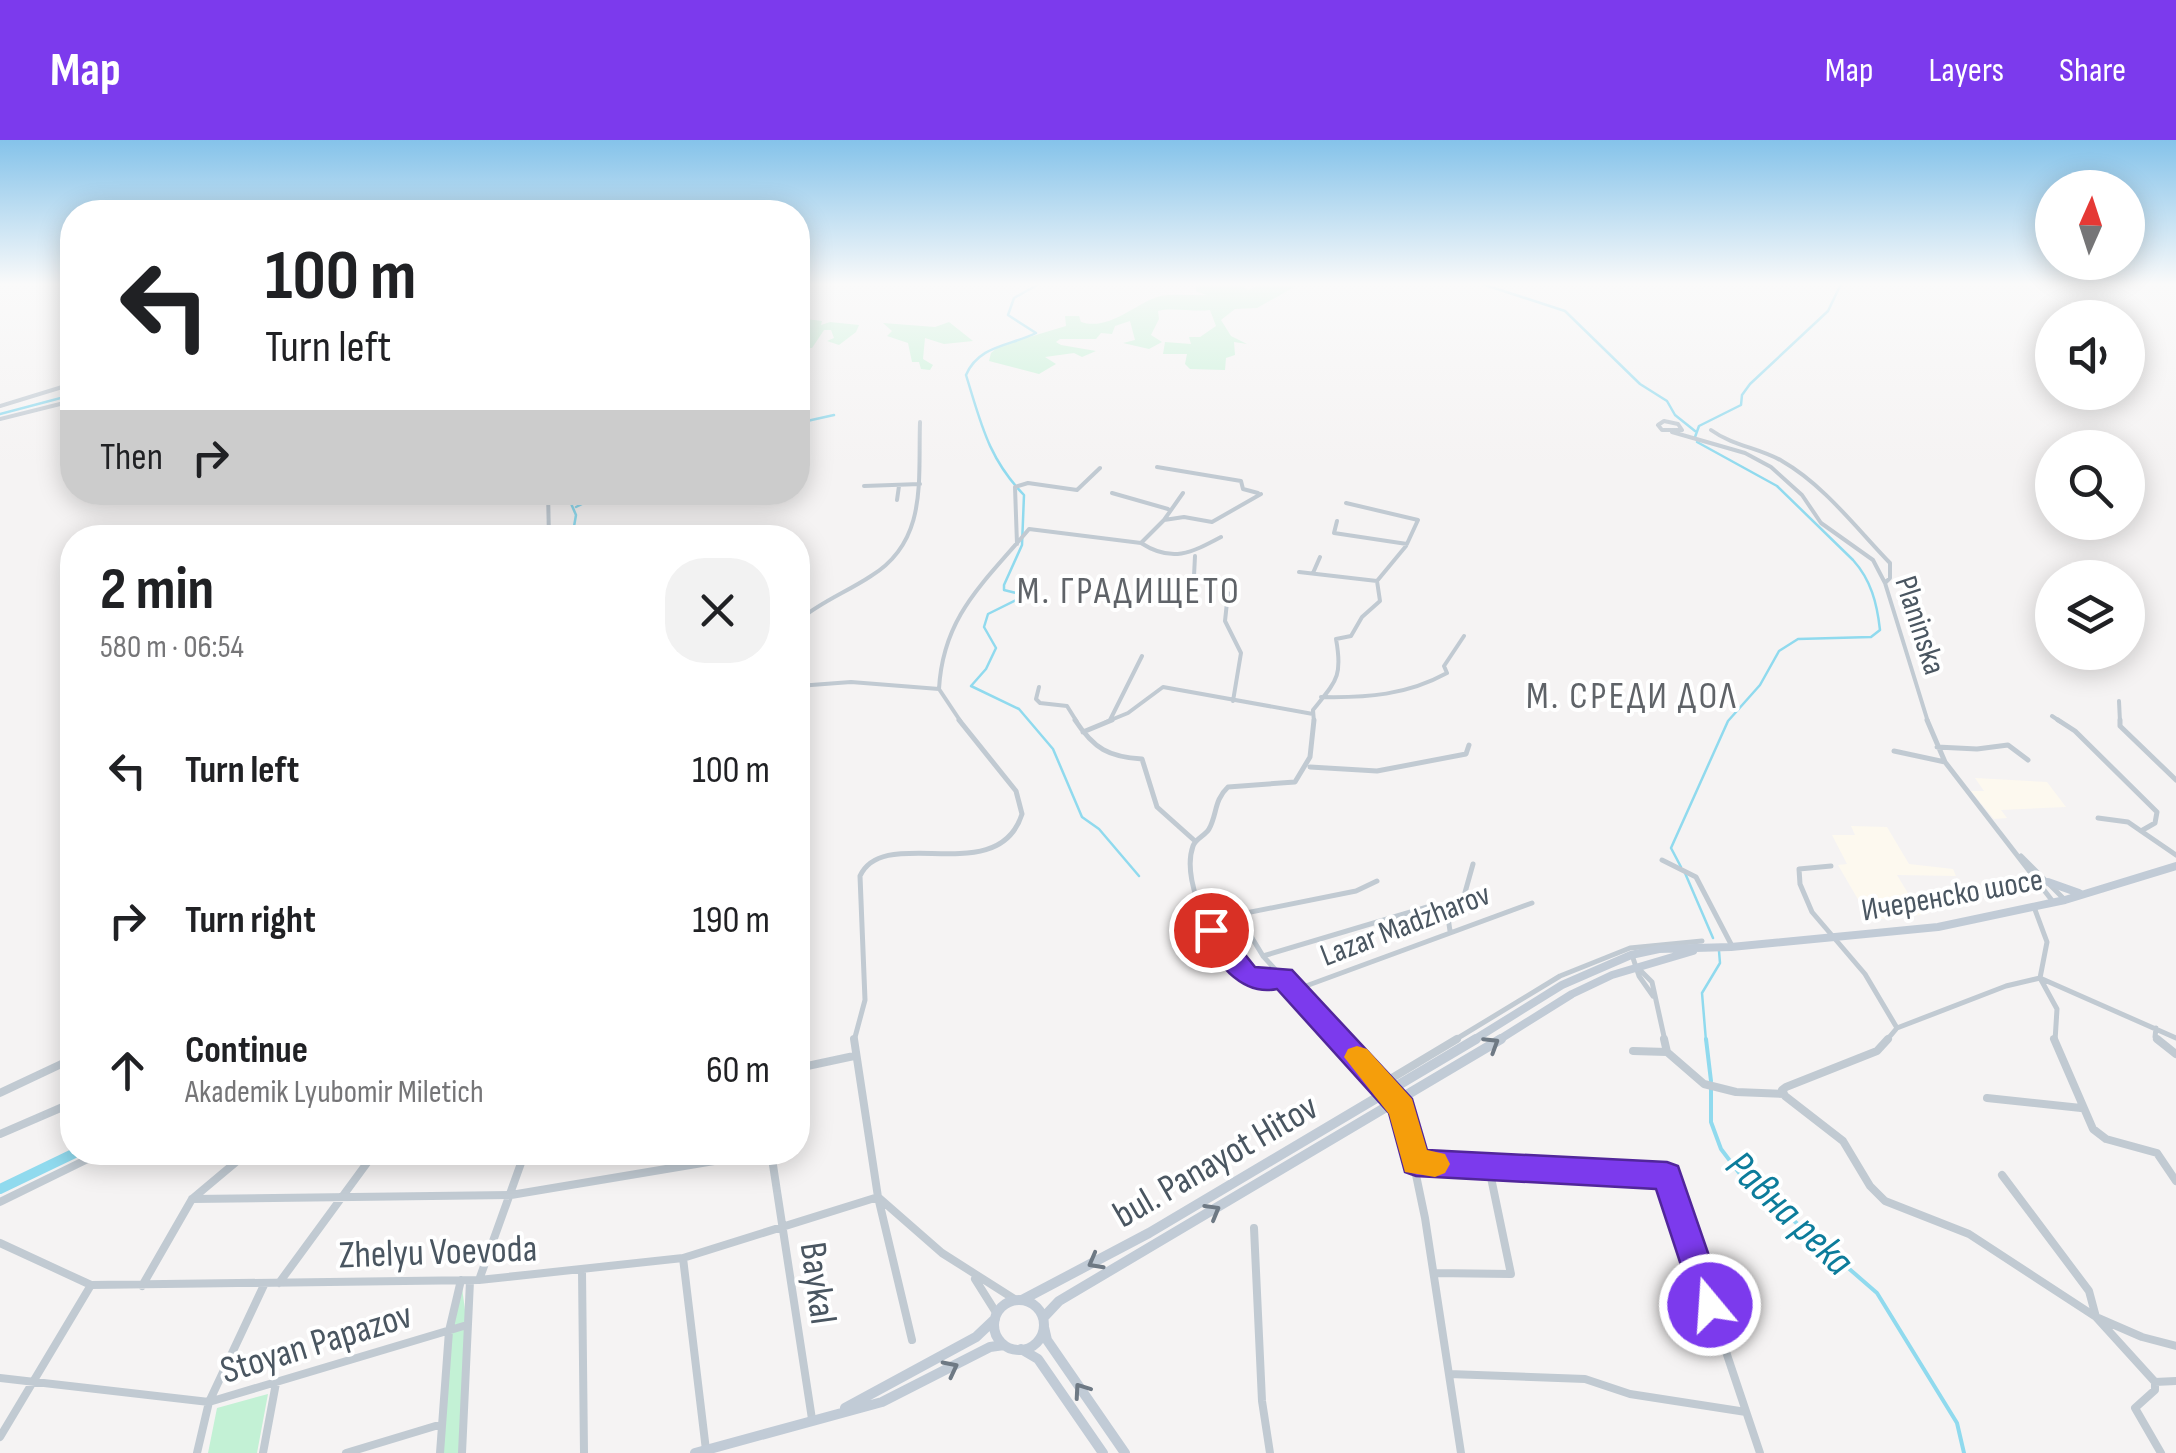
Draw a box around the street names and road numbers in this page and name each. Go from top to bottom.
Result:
street label: Planinska [1885,571,1954,680]
street label: Ичеренско шосе [1859,860,2046,931]
street label: Lazar Madzharov [1315,875,1496,976]
street label: bul. Panayot Hitov [1106,1085,1326,1238]
street label: Zhelyu Voevoda [338,1227,538,1278]
street label: Baykal [790,1239,846,1327]
street label: Stoyan Papazov [215,1293,418,1394]

